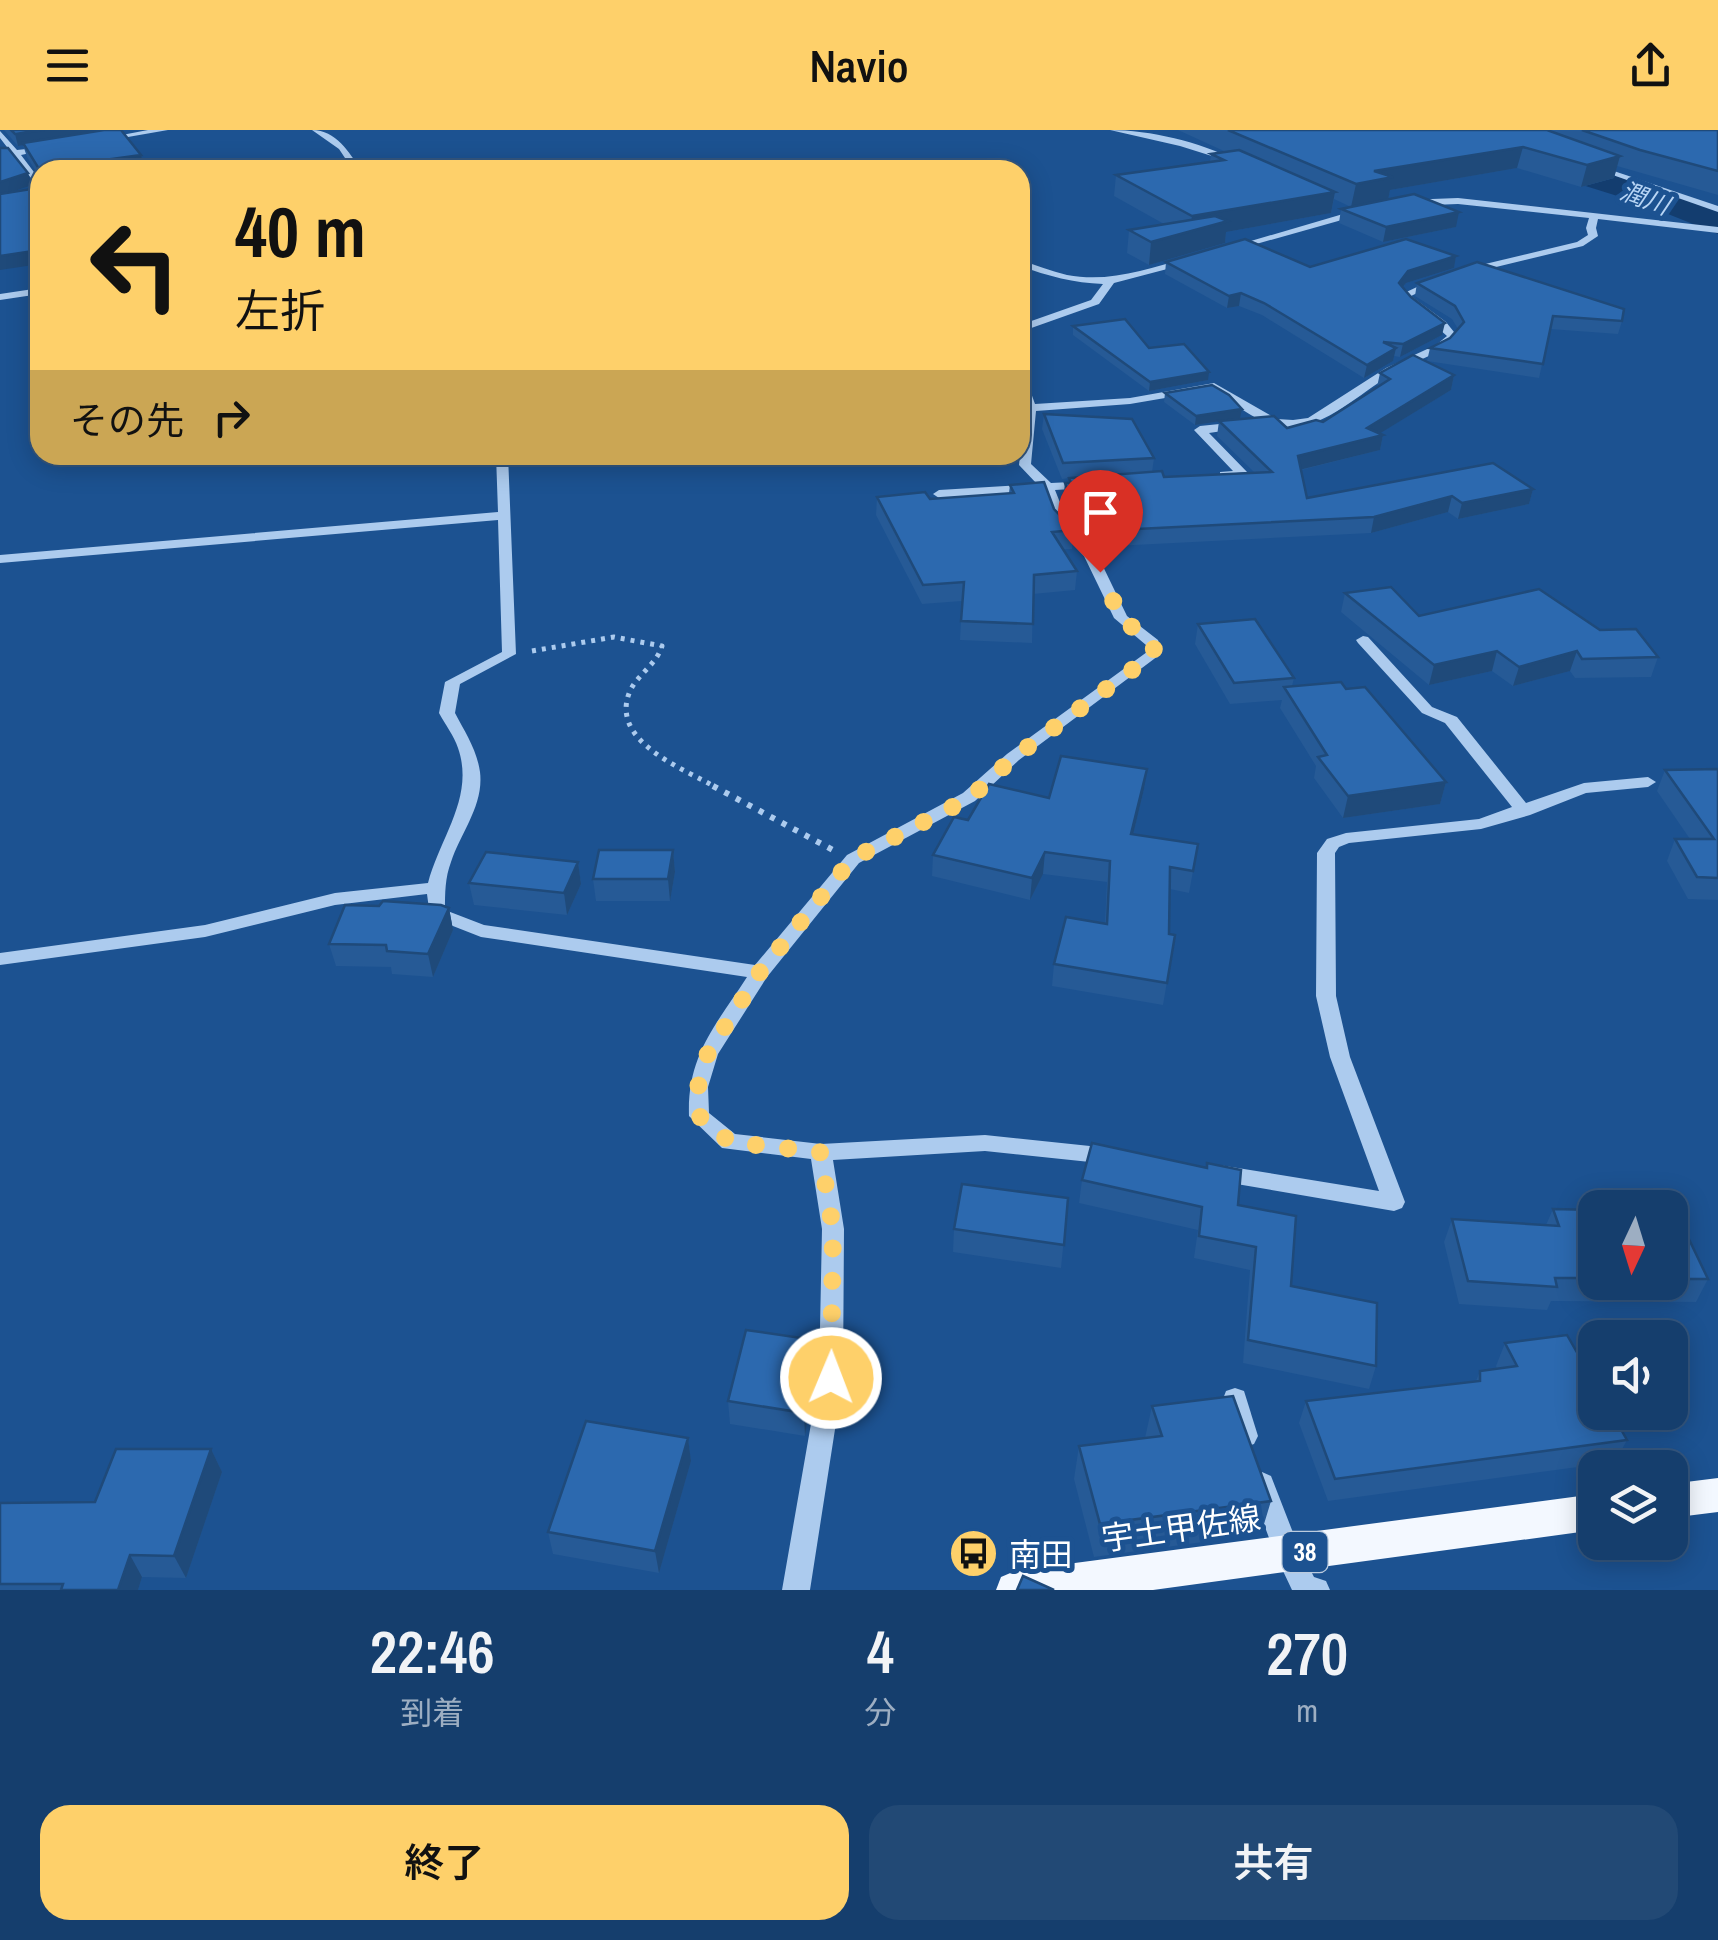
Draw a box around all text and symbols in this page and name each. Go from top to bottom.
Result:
text: Navio [809,35,909,96]
icon: menu [40,38,95,93]
icon: share [1623,38,1678,93]
water label: 潤川 [1616,173,1677,224]
text: 40 m [235,185,366,279]
icon: left [70,200,200,330]
text: 左折 [235,280,325,341]
icon: right [204,390,259,445]
text: その先 [70,395,184,446]
pin [1058,470,1143,573]
icon: arrive [1073,485,1128,540]
north arrow [1578,1190,1688,1300]
map controls [1578,1190,1688,1560]
button: sound [1578,1320,1688,1430]
position arrow [779,1326,883,1430]
button: layers [1578,1450,1688,1560]
street label: 宇土甲佐線 [1099,1496,1263,1560]
bus stop icon: 南田 [948,1528,1000,1580]
road number: 38 [1282,1532,1328,1572]
place label: 南田 [1009,1533,1073,1576]
text: 22:46 [370,1611,495,1692]
text: 4 [867,1611,894,1692]
text: 270 [1266,1613,1348,1694]
text: m [1296,1689,1318,1732]
text: 到着 [400,1691,464,1734]
text: 分 [864,1691,896,1734]
button: 終了 [40,1805,849,1920]
button: 共有 [869,1805,1678,1920]

